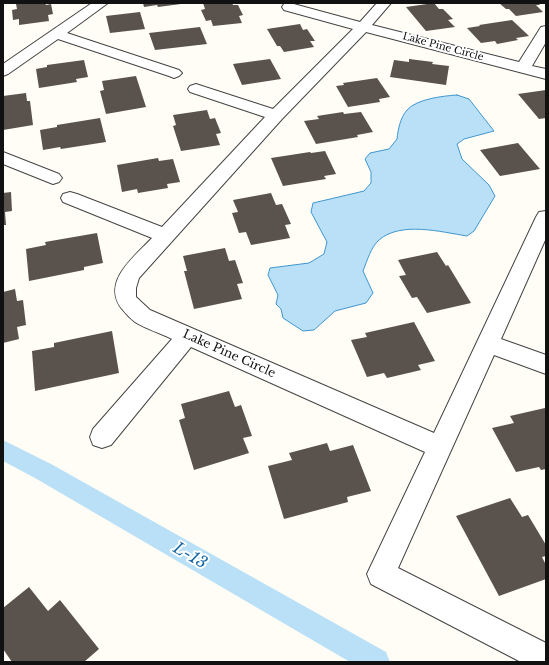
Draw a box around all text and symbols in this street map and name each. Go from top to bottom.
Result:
street label: Lake Pine Circle [401,30,485,64]
street label: Lake Pine Circle [180,327,278,381]
water label: L-13 [170,539,210,573]

